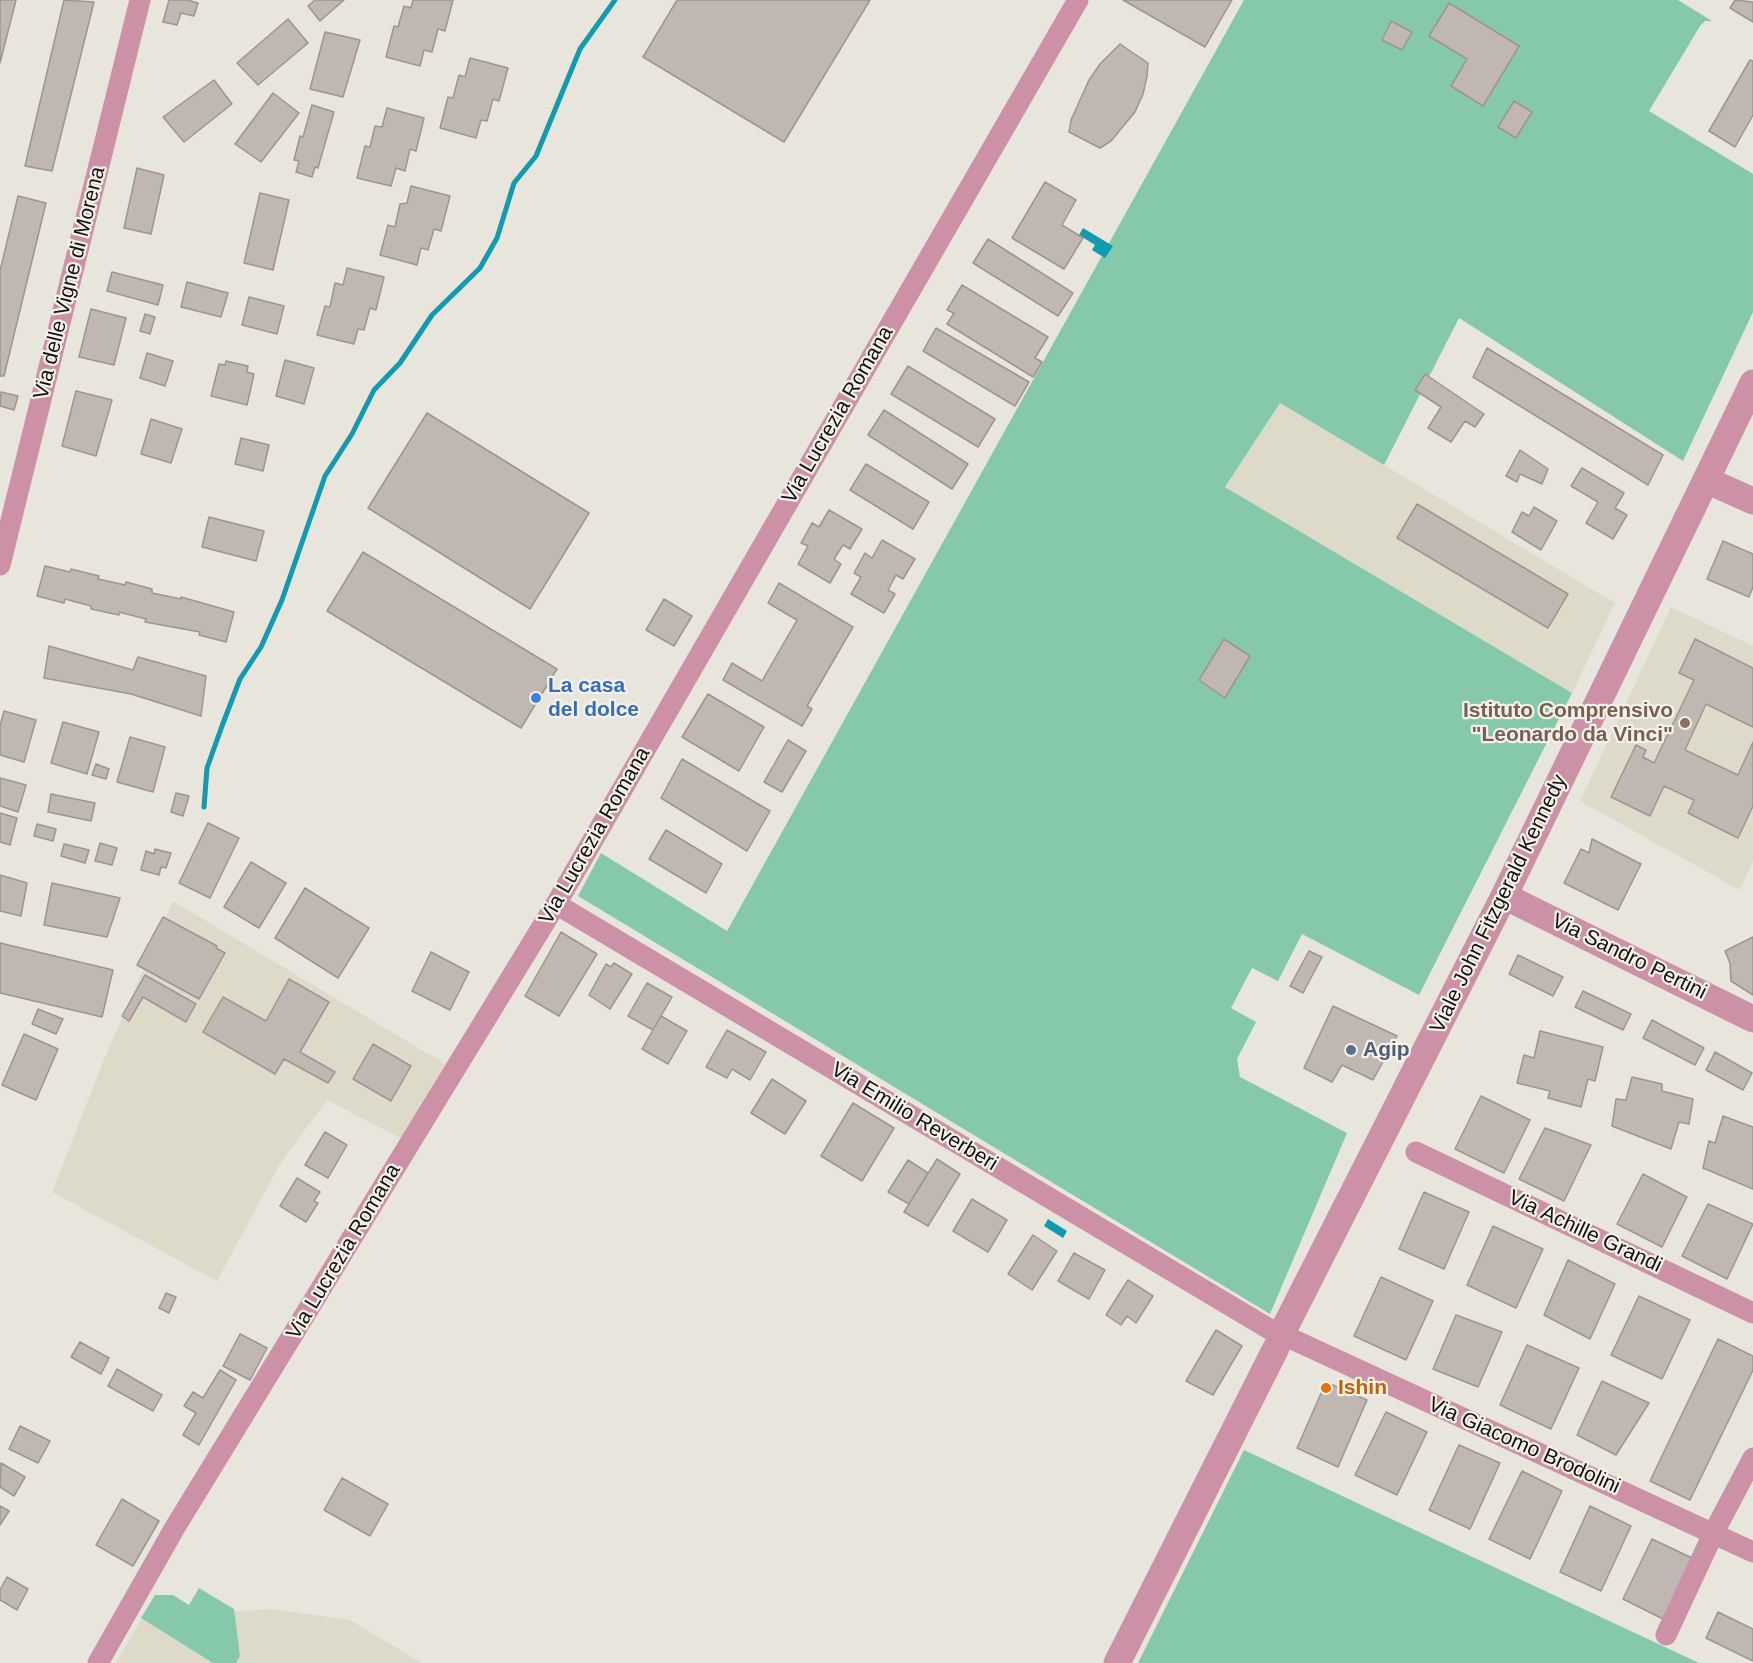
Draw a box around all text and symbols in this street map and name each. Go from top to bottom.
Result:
street label: Via delle Vigne di Morena [29,164,111,402]
street label: Via Lucrezia Romana [777,322,899,508]
place label: La casa del dolce [548,673,639,723]
marker: La casa del dolce [529,691,543,705]
place label: Istituto Comprensivo "Leonardo da Vinci" [1463,698,1673,748]
marker: Istituto Comprensivo "Leonardo da Vinci" [1678,716,1692,730]
street label: Via Lucrezia Romana [534,743,656,929]
street label: Viale John Fitzgerald Kennedy [1425,771,1573,1037]
street label: Via Sandro Pertini [1548,909,1710,1005]
place label: Agip [1363,1037,1410,1063]
marker: Agip [1344,1043,1358,1057]
street label: Via Emilio Reverberi [826,1057,1002,1177]
street label: Via Lucrezia Romana [282,1160,406,1344]
street label: Via Achille Grandi [1504,1185,1666,1279]
place label: Ishin [1338,1375,1387,1401]
marker: Ishin [1319,1381,1333,1395]
street label: Via Giacomo Brodolini [1424,1392,1624,1500]

